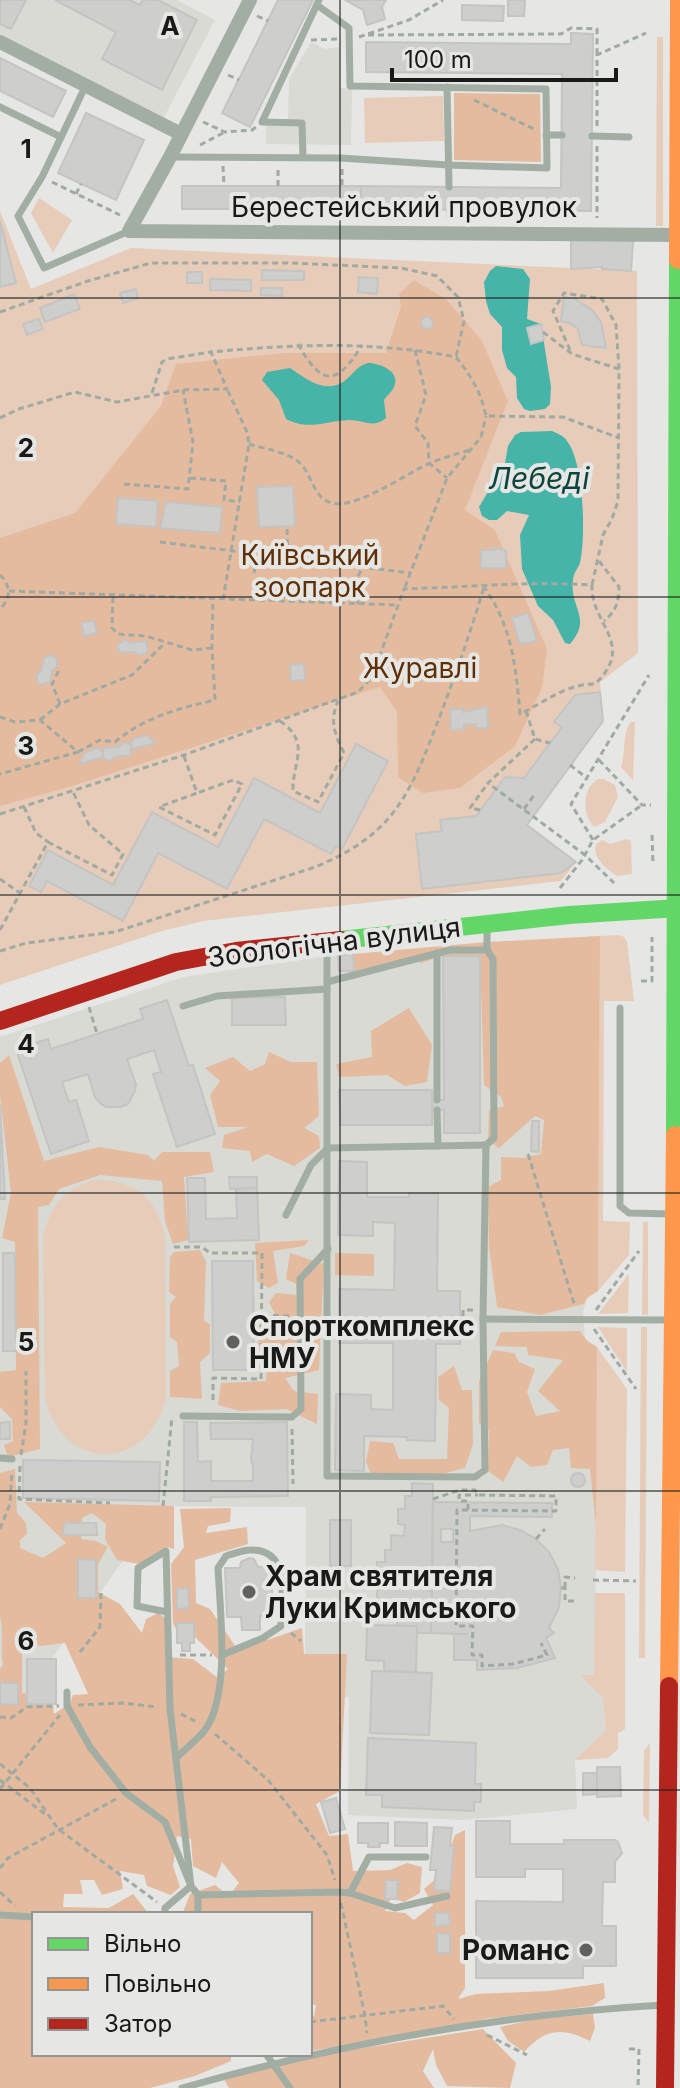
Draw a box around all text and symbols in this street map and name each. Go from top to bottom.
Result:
text: A [160,10,180,41]
scale bar [392,32,616,82]
text: 100 m [404,45,472,74]
text: 1 [20,133,32,164]
street label: Берестейський провулок [231,190,577,224]
text: 2 [18,432,34,463]
water label: Лебеді [489,460,590,496]
park label: Київський зоопарк [241,538,379,604]
park label: Журавлі [363,651,477,685]
text: 3 [18,730,34,761]
street label: Зоологічна вулиця [206,910,462,974]
text: 4 [17,1028,35,1059]
place label: Спорткомплекс НМУ [249,1309,475,1375]
text: 5 [18,1326,34,1357]
marker: Спорткомплекс НМУ [224,1333,242,1351]
place label: Храм святителя Луки Кримського [265,1559,517,1625]
marker: Храм святителя Луки Кримського [240,1583,258,1601]
text: 6 [18,1625,34,1656]
legend [32,1912,312,2056]
text: Вільно [104,1929,181,1958]
place label: Романс [462,1933,570,1967]
marker: Романс [577,1941,595,1959]
text: Повільно [104,1969,211,1998]
text: Затор [104,2009,172,2038]

